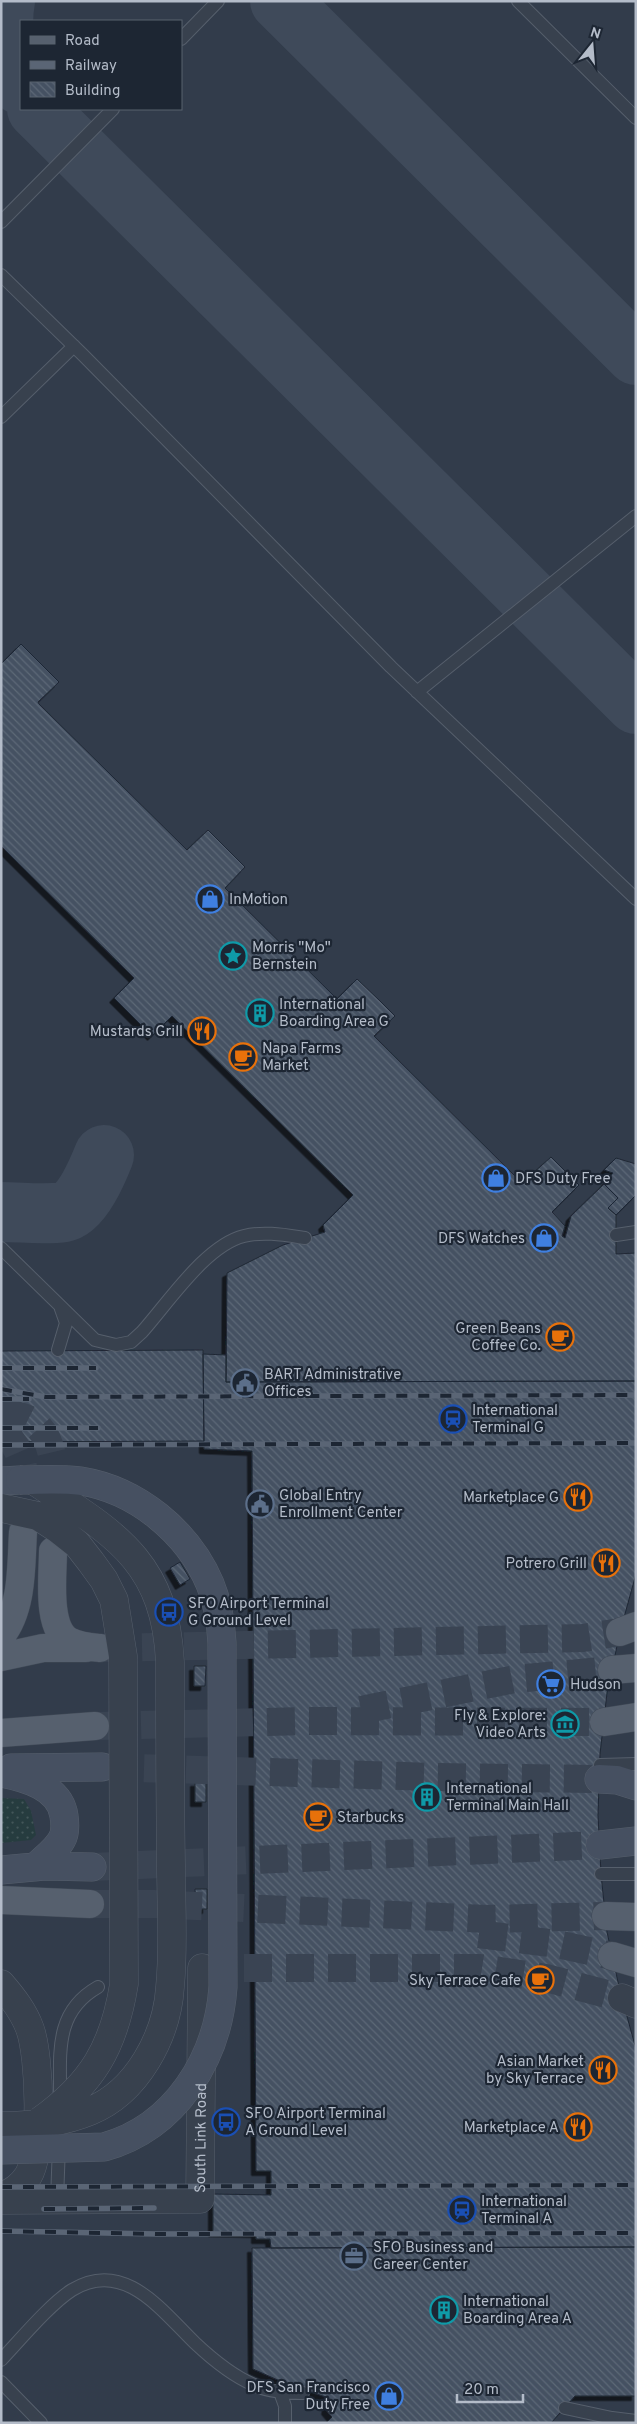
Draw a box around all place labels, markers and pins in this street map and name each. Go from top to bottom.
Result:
shop icon: InMotion [195,884,225,914]
place label: InMotion [229,891,288,910]
place label: Morris "Mo" Bernstein [252,939,331,975]
place icon: Morris "Mo" Bernstein [218,941,248,971]
place label: International Boarding Area G [279,996,389,1032]
building icon: International Boarding Area G [245,998,275,1028]
restaurant icon: Mustards Grill [187,1016,217,1046]
place label: Mustards Grill [90,1023,183,1042]
place label: Napa Farms Market [262,1040,341,1076]
cafe icon: Napa Farms Market [228,1042,258,1072]
shop icon: DFS Duty Free [481,1163,511,1193]
place label: DFS Duty Free [515,1170,611,1189]
shop icon: DFS Watches [529,1223,559,1253]
place label: DFS Watches [438,1230,525,1249]
place label: Green Beans Coffee Co. [455,1320,541,1356]
cafe icon: Green Beans Coffee Co. [545,1322,575,1352]
place label: BART Administrative Offices [264,1366,401,1402]
public building icon: BART Administrative Offices [230,1368,260,1398]
place label: International Terminal G [472,1402,558,1438]
station icon: International Terminal G [438,1404,468,1434]
restaurant icon: Marketplace G [563,1482,593,1512]
place label: Global Entry Enrollment Center [279,1487,403,1523]
public building icon: Global Entry Enrollment Center [245,1489,275,1519]
place label: Marketplace G [463,1489,559,1508]
restaurant icon: Potrero Grill [591,1548,621,1578]
place label: Potrero Grill [505,1555,587,1574]
place label: SFO Airport Terminal G Ground Level [188,1595,329,1631]
bus stop icon: SFO Airport Terminal G Ground Level [154,1597,184,1627]
supermarket icon: Hudson [536,1669,566,1699]
place label: Hudson [570,1676,621,1695]
place label: Fly & Explore: Video Arts [454,1707,546,1743]
museum icon: Fly & Explore: Video Arts [550,1709,580,1739]
place label: International Terminal Main Hall [446,1780,569,1816]
building icon: International Terminal Main Hall [412,1782,442,1812]
cafe icon: Starbucks [303,1802,333,1832]
place label: Starbucks [337,1809,404,1828]
cafe icon: Sky Terrace Cafe [525,1965,555,1995]
place label: Sky Terrace Cafe [409,1972,521,1991]
place label: Asian Market by Sky Terrace [486,2053,584,2089]
restaurant icon: Asian Market by Sky Terrace [588,2055,618,2085]
place label: SFO Airport Terminal A Ground Level [245,2105,386,2141]
bus stop icon: SFO Airport Terminal A Ground Level [211,2107,241,2137]
restaurant icon: Marketplace A [563,2112,593,2142]
place label: Marketplace A [464,2119,559,2138]
place label: International Terminal A [481,2193,567,2229]
station icon: International Terminal A [447,2195,477,2225]
place label: SFO Business and Career Center [373,2239,493,2275]
office icon: SFO Business and Career Center [339,2241,369,2271]
place label: International Boarding Area A [463,2293,572,2329]
building icon: International Boarding Area A [429,2295,459,2325]
place label: DFS San Francisco Duty Free [246,2379,370,2415]
shop icon: DFS San Francisco Duty Free [374,2381,404,2411]

